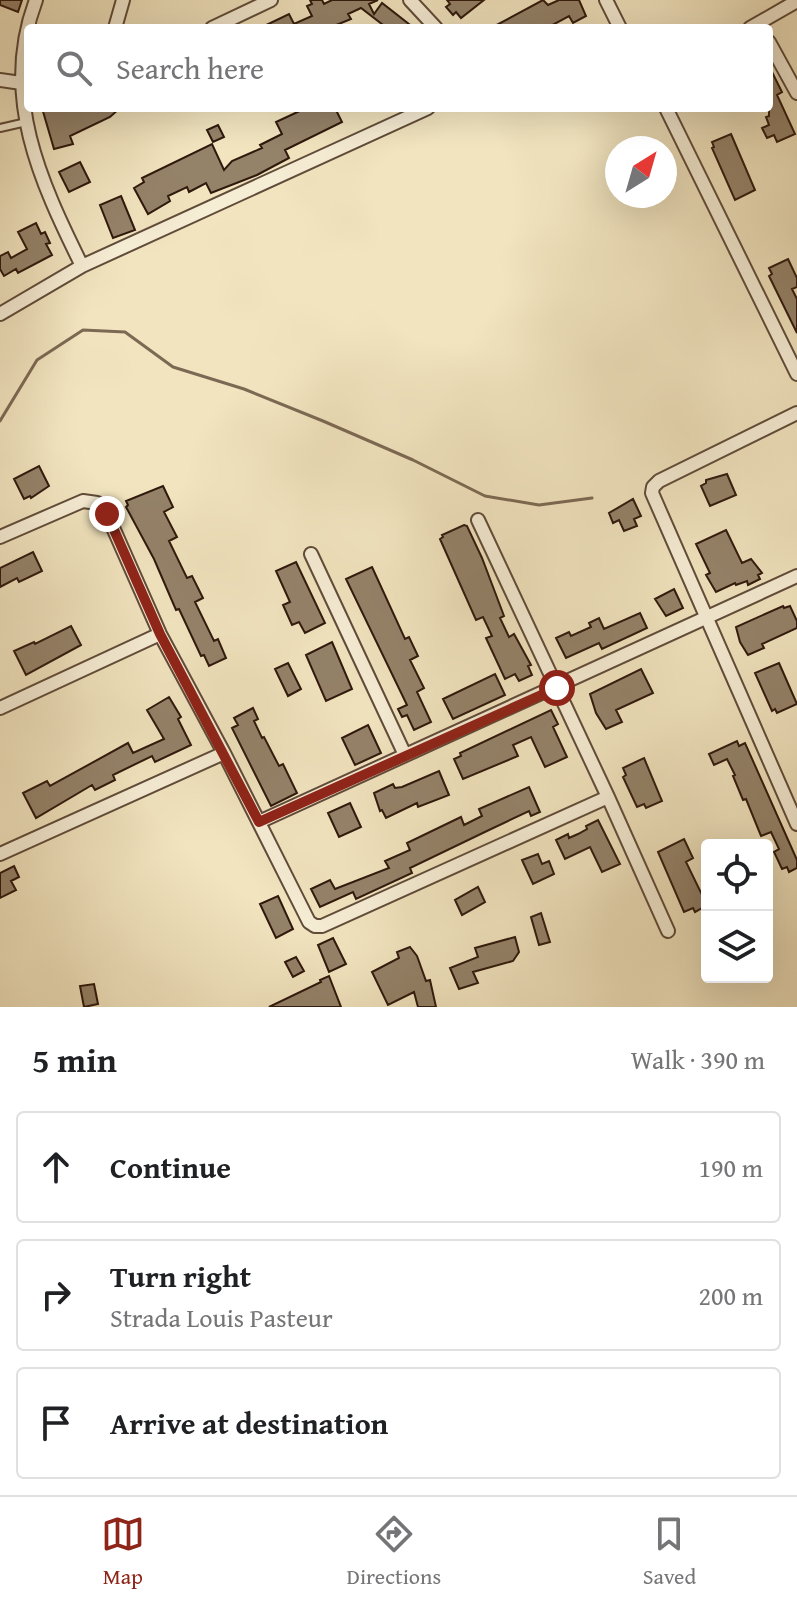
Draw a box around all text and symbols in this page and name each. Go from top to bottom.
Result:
search box [24,24,773,112]
icon: search [52,46,96,90]
text: Search here [116,46,264,90]
north arrow [605,136,677,208]
route end [89,496,125,532]
route start [539,670,575,706]
map controls [701,839,773,983]
button: locate [701,839,773,911]
button: layers [701,911,773,983]
text: 5 min [32,1035,117,1084]
text: Walk · 390 m [631,1040,765,1079]
icon: ahead [34,1145,78,1189]
text: Continue [110,1145,231,1189]
text: 190 m [698,1148,763,1187]
text: Turn right [110,1254,251,1298]
icon: right [34,1273,78,1317]
text: 200 m [698,1276,763,1315]
text: Strada Louis Pasteur [110,1298,333,1337]
icon: arrive [34,1401,78,1445]
text: Arrive at destination [110,1401,388,1445]
tab: Map [101,1512,145,1592]
tab: Directions [347,1512,441,1592]
tab: Saved [643,1512,696,1592]

